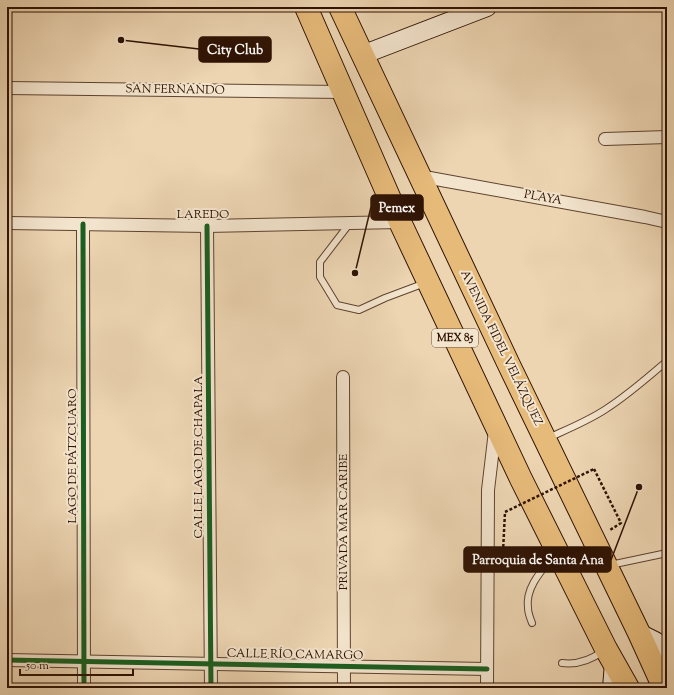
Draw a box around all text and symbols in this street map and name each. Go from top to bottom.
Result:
callout: City Club [199,37,271,62]
text: City Club [207,42,263,60]
street label: SAN FERNANDO [125,80,225,100]
street label: PLAYA [522,186,564,210]
callout: Pemex [371,195,423,220]
text: Pemex [379,200,416,218]
street label: LAREDO [177,206,229,224]
street label: AVENIDA FIDEL VELÁZQUEZ [455,267,547,429]
road number: MEX 85 [432,329,478,347]
street label: CALLE LAGO DE CHAPALA [190,375,208,538]
street label: LAGO DE PÁTZCUARO [64,389,82,523]
street label: PRIVADA MAR CARIBE [335,453,353,590]
callout: Parroquia de Santa Ana [464,547,611,572]
text: Parroquia de Santa Ana [472,552,604,570]
street label: CALLE RÍO CAMARGO [227,645,363,665]
scale bar [20,651,133,677]
text: 50 m [25,657,49,675]

